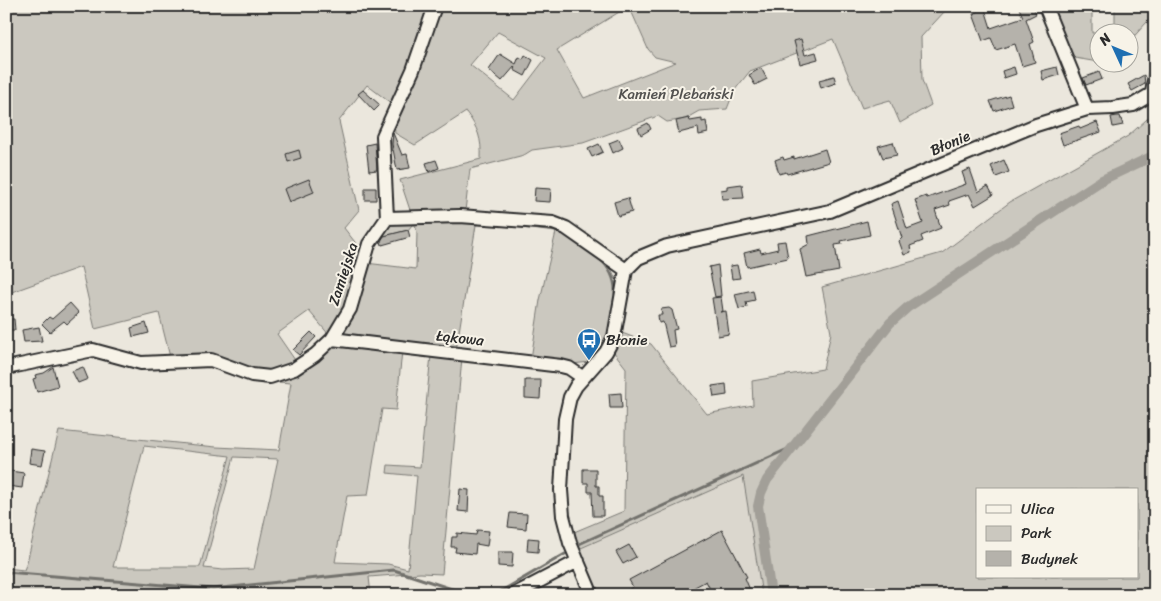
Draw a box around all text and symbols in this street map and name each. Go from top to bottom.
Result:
north arrow [1088,22,1138,72]
text: N [1092,27,1118,52]
park label: Kamień Plebański [618,81,734,107]
street label: Błonie [926,123,974,163]
street label: Zamiejska [321,239,366,309]
street label: Łąkowa [435,323,486,353]
bus stop icon: Błonie [576,327,602,361]
place label: Błonie [606,327,647,353]
legend [976,488,1138,578]
text: Ulica [1021,496,1055,522]
text: Park [1021,520,1052,546]
text: Budynek [1021,546,1079,572]

